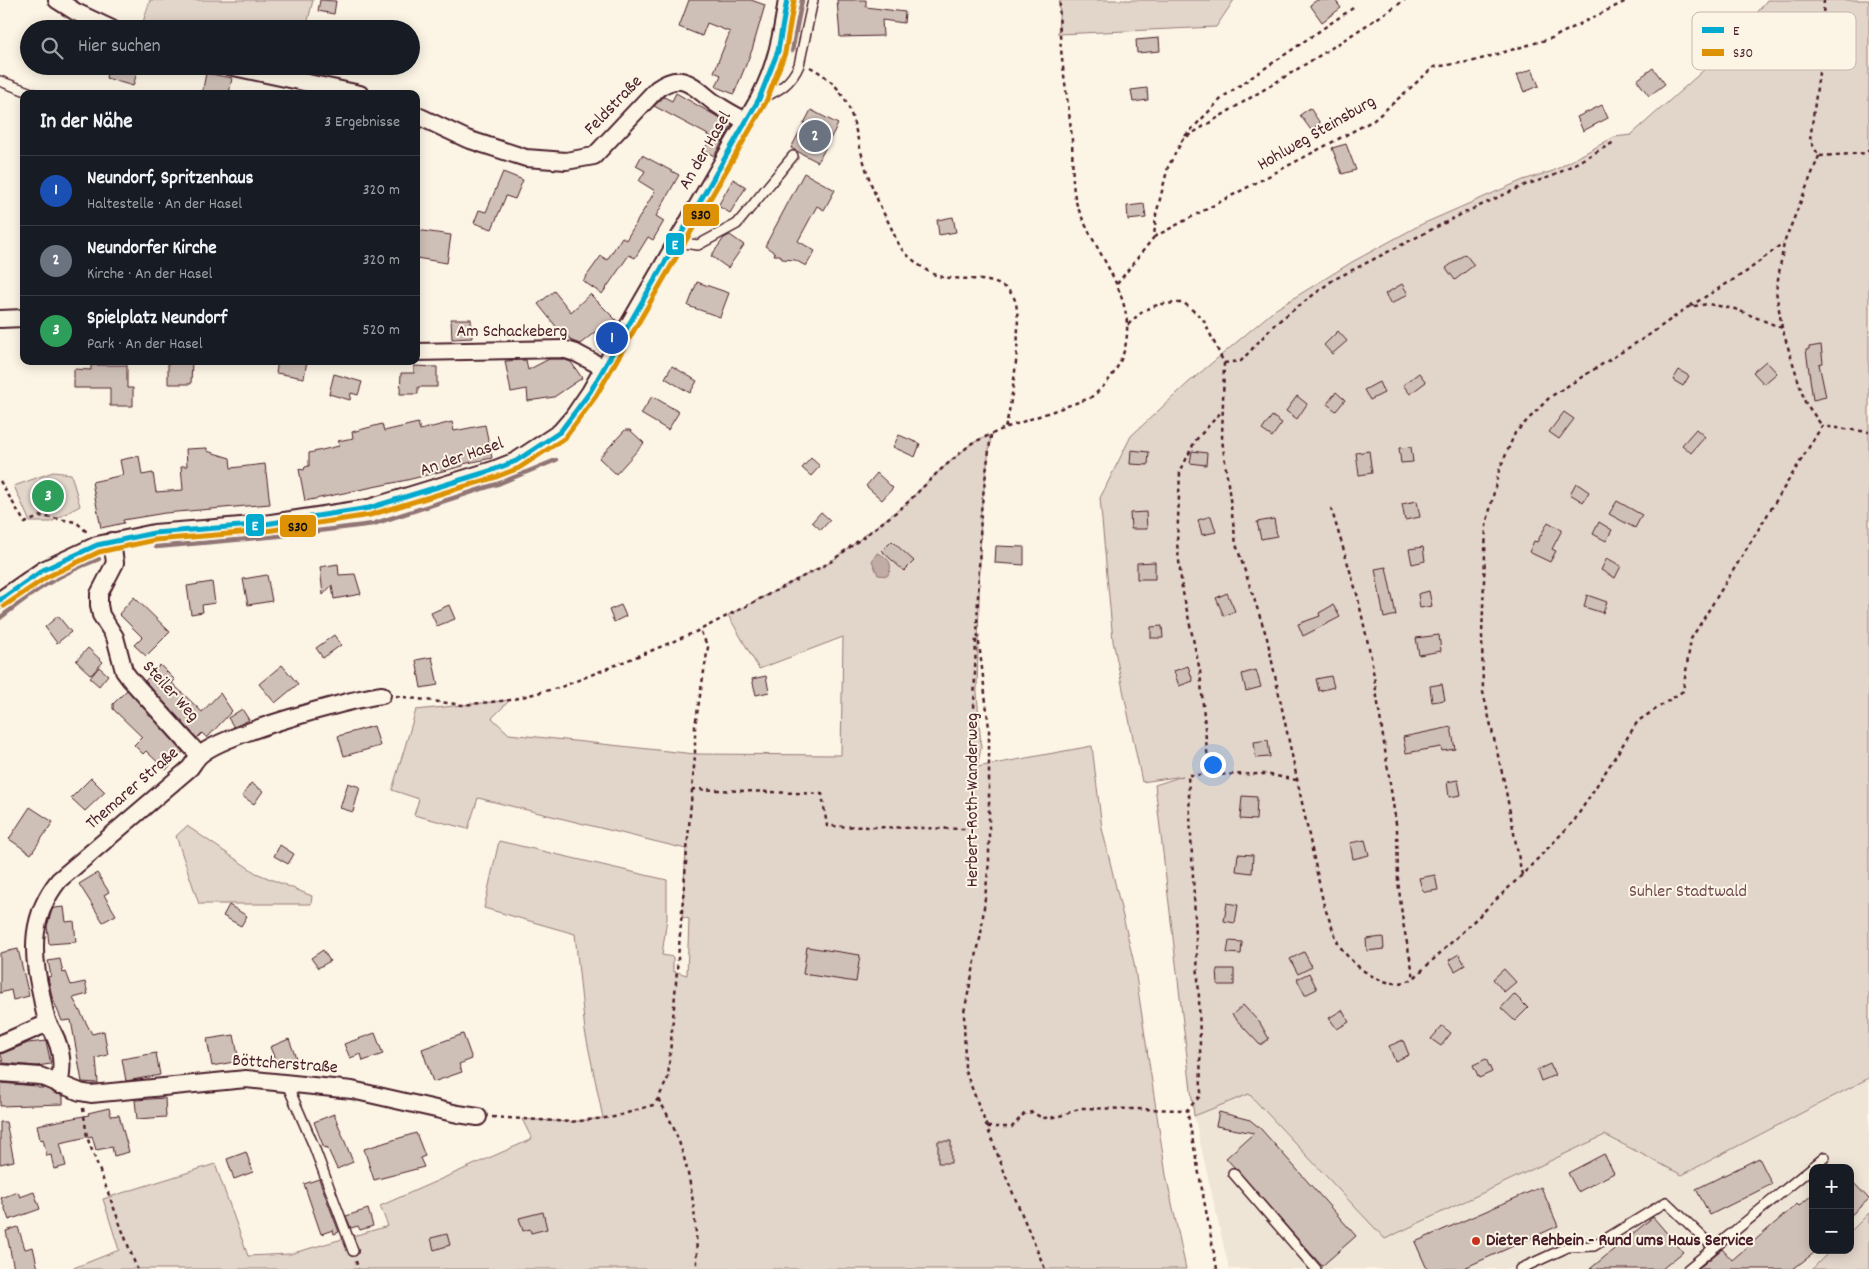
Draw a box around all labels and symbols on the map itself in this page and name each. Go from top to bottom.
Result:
legend [1692,12,1856,70]
text: E [1733,22,1740,42]
text: S30 [1733,44,1753,64]
street label: Feldstraße [579,70,649,141]
street label: Hohlweg Steinsburg [1253,90,1381,178]
street label: An der Hasel [673,107,739,195]
pin: 2 [799,117,831,155]
line badge: S30 [682,203,720,227]
text: S30 [691,206,711,226]
line badge: E [665,232,685,256]
text: E [672,236,679,256]
pin: 1 [596,319,628,357]
street label: Am Schackeberg [457,320,568,345]
street label: An der Hasel [417,432,508,484]
pin: 3 [32,477,64,515]
line badge: E [245,513,265,537]
line badge: S30 [279,514,317,538]
text: E [252,517,259,537]
text: S30 [288,518,308,538]
street label: Steiler Weg [136,656,204,728]
street label: Herbert-Roth-Wanderweg [961,713,986,887]
street label: Themarer Straße [81,742,185,836]
your location [1200,752,1226,778]
park label: Suhler Stadtwald [1629,880,1747,905]
street label: Böttcherstraße [231,1049,339,1081]
place label: Dieter Rehbein - Rund ums Haus Service [1486,1229,1753,1254]
marker: Dieter Rehbein - Rund ums Haus Service [1470,1235,1482,1247]

